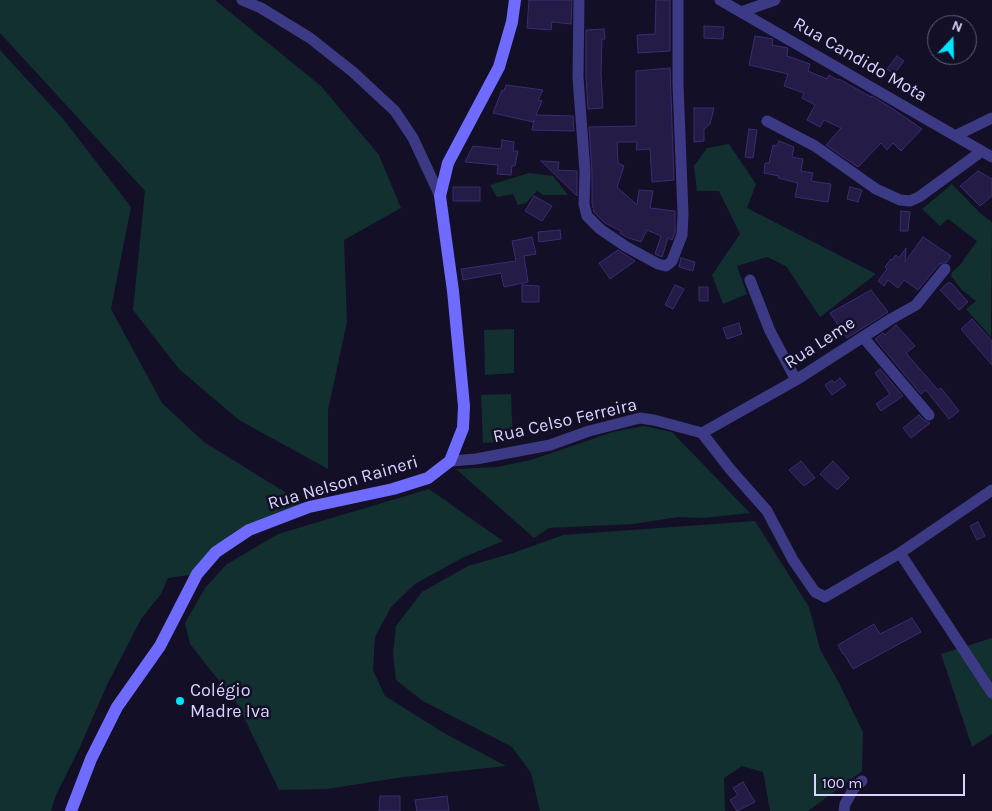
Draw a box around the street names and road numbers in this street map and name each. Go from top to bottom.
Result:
street label: Rua Candido Mota [789,13,931,107]
street label: Rua Leme [781,312,859,374]
street label: Rua Celso Ferreira [491,394,639,448]
street label: Rua Nelson Raineri [265,451,421,515]

